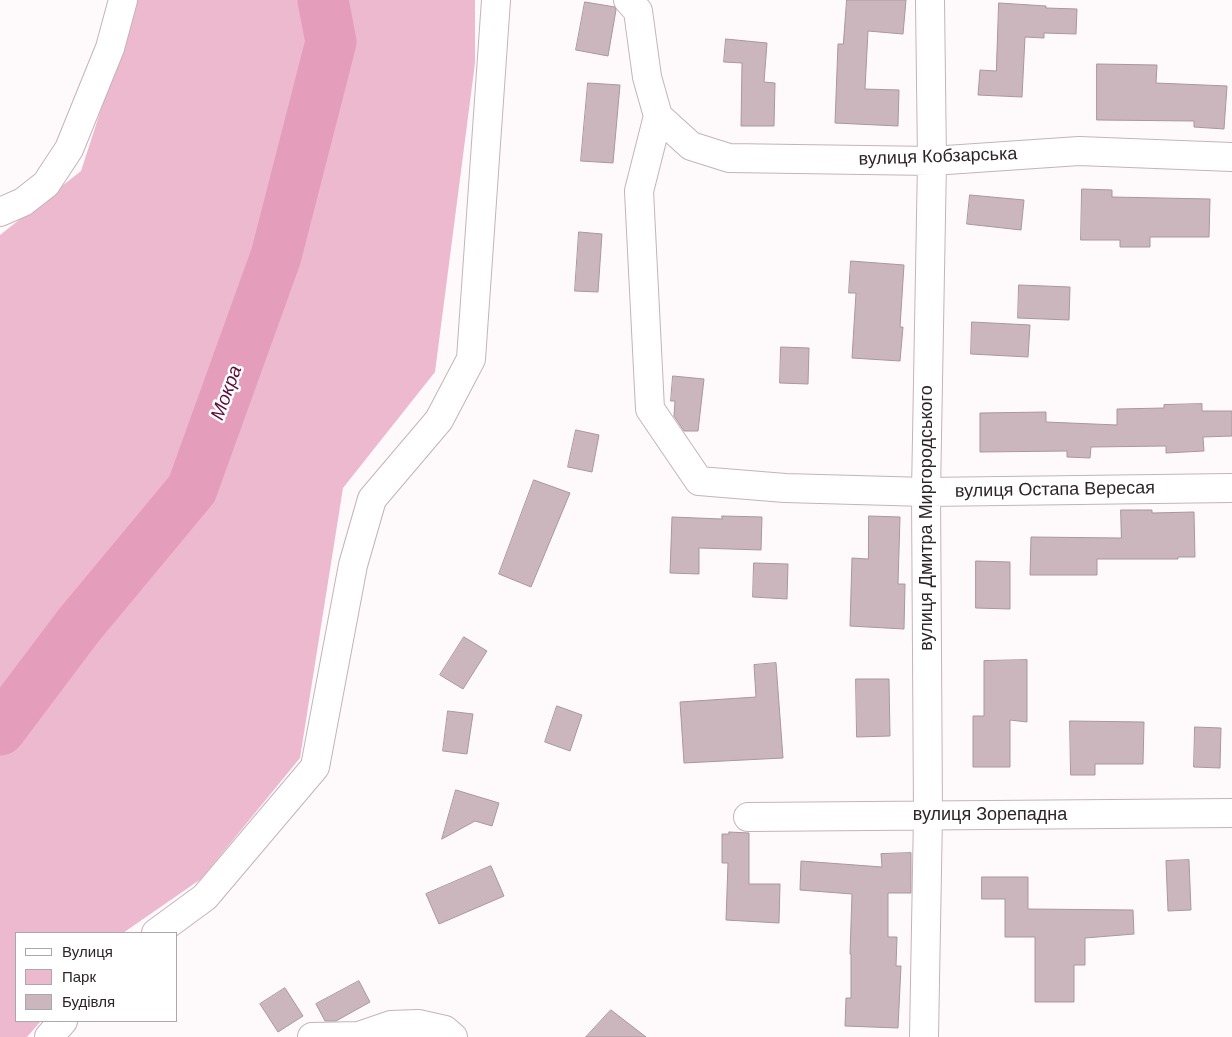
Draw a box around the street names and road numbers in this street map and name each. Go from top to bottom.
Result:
street label: вулиця Кобзарська [858,143,1018,171]
street label: вулиця Дмитра Миргородського [916,385,938,651]
street label: вулиця Остапа Вересая [955,477,1155,503]
street label: вулиця Зорепадна [913,804,1067,826]

